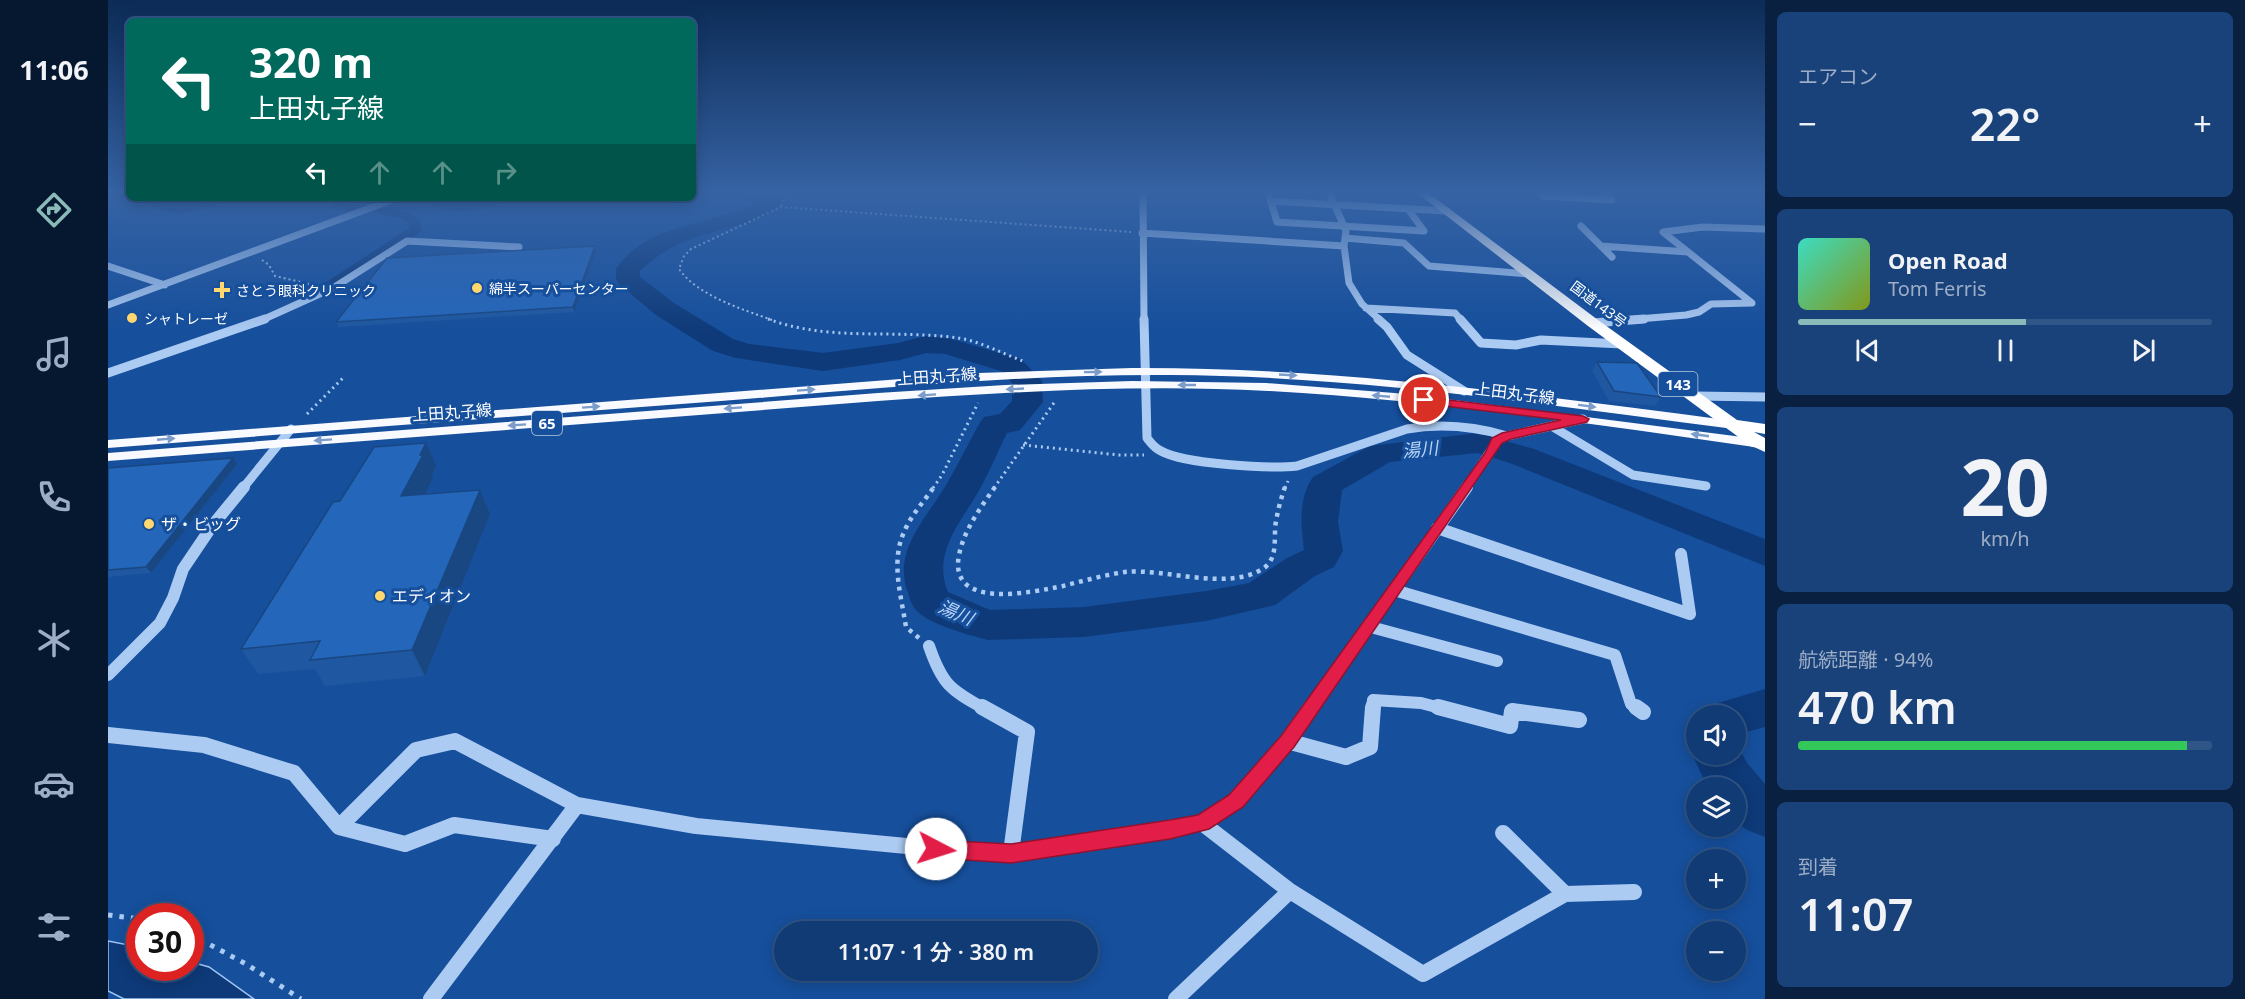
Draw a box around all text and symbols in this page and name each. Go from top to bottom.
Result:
text: 320 m [249,33,373,90]
icon: left [150,42,228,120]
text: 11:06 [19,51,89,88]
text: エアコン [1798,63,1878,90]
text: 上田丸子線 [249,89,384,126]
text: 22° [1970,93,2040,154]
text: − [1798,101,1817,146]
text: + [2193,101,2212,146]
icon: left [300,156,333,189]
icon: ahead [363,156,396,189]
icon: ahead [426,156,459,189]
icon: right [489,156,522,189]
icon: directions [33,189,75,231]
text: Open Road [1888,245,2008,275]
text: Tom Ferris [1888,275,1987,302]
street label: 国道143号 [1567,277,1631,331]
place label: 綿半スーパーセンター [489,279,629,298]
marker: さとう眼科クリニック [213,281,231,299]
place label: さとう眼科クリニック [236,281,376,300]
marker: 綿半スーパーセンター [470,281,484,295]
place label: シャトレーゼ [144,309,228,328]
marker: シャトレーゼ [125,311,139,325]
icon: music [33,333,75,375]
icon: previous [1851,334,1884,367]
icon: pause [1989,334,2022,367]
icon: next [2127,334,2160,367]
street label: 上田丸子線 [896,362,978,390]
one-way arrow [1084,367,1103,377]
one-way arrow [1279,370,1298,380]
road number: 143 [1658,372,1698,396]
pin [1398,374,1449,425]
street label: 上田丸子線 [1474,377,1556,409]
one-way arrow [1177,380,1196,390]
icon: arrive [1407,383,1440,416]
one-way arrow [797,385,816,395]
one-way arrow [1005,385,1024,394]
one-way arrow [918,390,937,399]
one-way arrow [1372,391,1391,401]
street label: 上田丸子線 [411,398,493,426]
one-way arrow [1577,401,1596,410]
one-way arrow [582,402,601,411]
one-way arrow [723,404,742,413]
road number: 65 [532,411,562,435]
one-way arrow [508,420,527,430]
one-way arrow [1690,430,1709,439]
text: 20 [1960,433,2050,539]
one-way arrow [157,434,176,444]
one-way arrow [313,435,332,445]
water label: 湯川 [1401,435,1441,463]
icon: phone [33,476,75,518]
place label: ザ・ビッグ [161,513,241,535]
marker: ザ・ビッグ [142,517,156,531]
text: km/h [1980,525,2030,552]
place label: エディオン [392,585,471,607]
marker: エディオン [373,589,387,603]
water label: 湯川 [935,594,979,631]
icon: climate [33,619,75,661]
text: 航続距離 · 94% [1798,646,1933,673]
text: 470 km [1798,676,1957,737]
map controls [1686,705,1746,981]
button: sound [1686,705,1746,765]
icon: car [33,763,75,805]
button: layers [1686,777,1746,837]
position arrow [904,817,968,881]
button: + [1686,849,1746,909]
text: 到着 [1798,853,1838,880]
text: 11:07 [1798,883,1913,944]
speed limit sign: 30 [126,903,204,981]
icon: filters [33,906,75,948]
button: − [1686,921,1746,981]
text: 11:07 · 1 分 · 380 m [838,936,1034,966]

